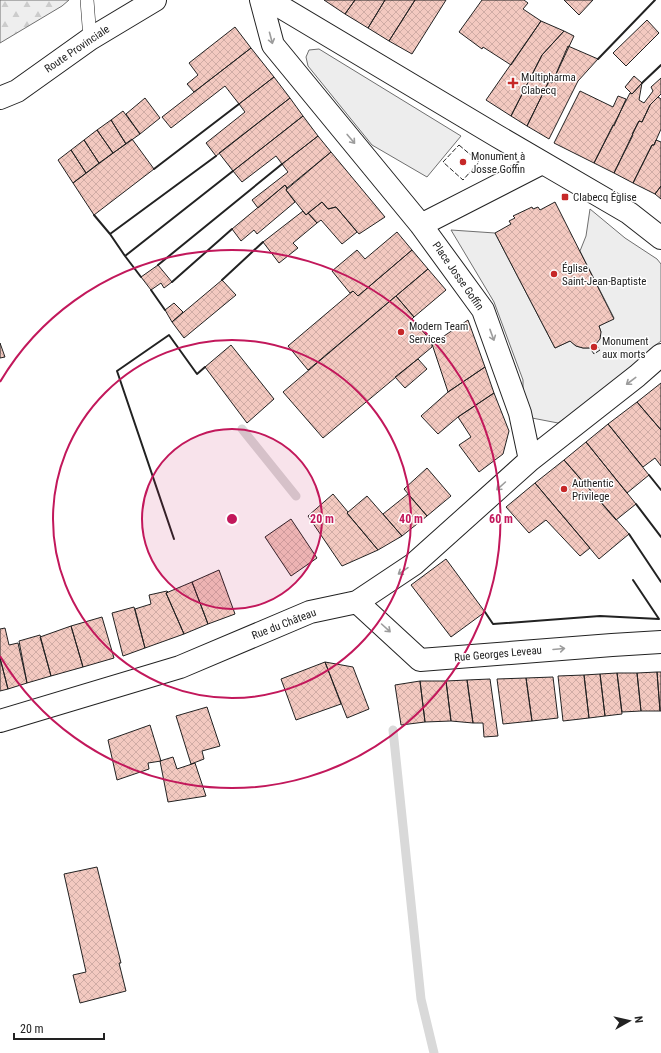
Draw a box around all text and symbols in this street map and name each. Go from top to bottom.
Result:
street label: Route Provinciale [42,22,112,76]
one-way arrow [268,31,275,44]
place label: Multipharma Clabecq [521,71,576,97]
marker: Multipharma Clabecq [508,78,518,88]
one-way arrow [346,134,355,145]
place label: Monument à Josse Goffin [471,150,525,176]
marker: Monument à Josse Goffin [458,157,468,167]
place label: Clabecq Église [573,191,637,204]
marker: Clabecq Église [560,192,570,202]
street label: Place Josse Goffin [430,239,486,313]
place label: Église Saint-Jean-Baptiste [562,262,647,288]
marker: Église Saint-Jean-Baptiste [549,269,559,279]
place label: Modern Team Services [409,320,468,346]
marker: Modern Team Services [396,327,406,337]
one-way arrow [488,328,496,340]
place label: Monument aux morts [602,335,649,361]
marker: Monument aux morts [589,342,599,352]
one-way arrow [626,376,637,385]
place label: Authentic Privilege [572,477,614,503]
one-way arrow [496,481,506,491]
marker: Authentic Privilege [559,484,569,494]
centre of rings [225,512,239,526]
text: 20 m [310,512,334,526]
text: 40 m [399,512,423,526]
text: 60 m [489,512,513,526]
one-way arrow [398,567,409,575]
street label: Rue du Château [250,606,318,642]
one-way arrow [380,624,391,633]
street label: Rue Georges Leveau [454,644,542,664]
one-way arrow [552,645,565,652]
north arrow [609,1001,649,1041]
scale bar [14,1015,104,1041]
text: N [632,1015,645,1024]
text: 20 m [20,1022,44,1036]

